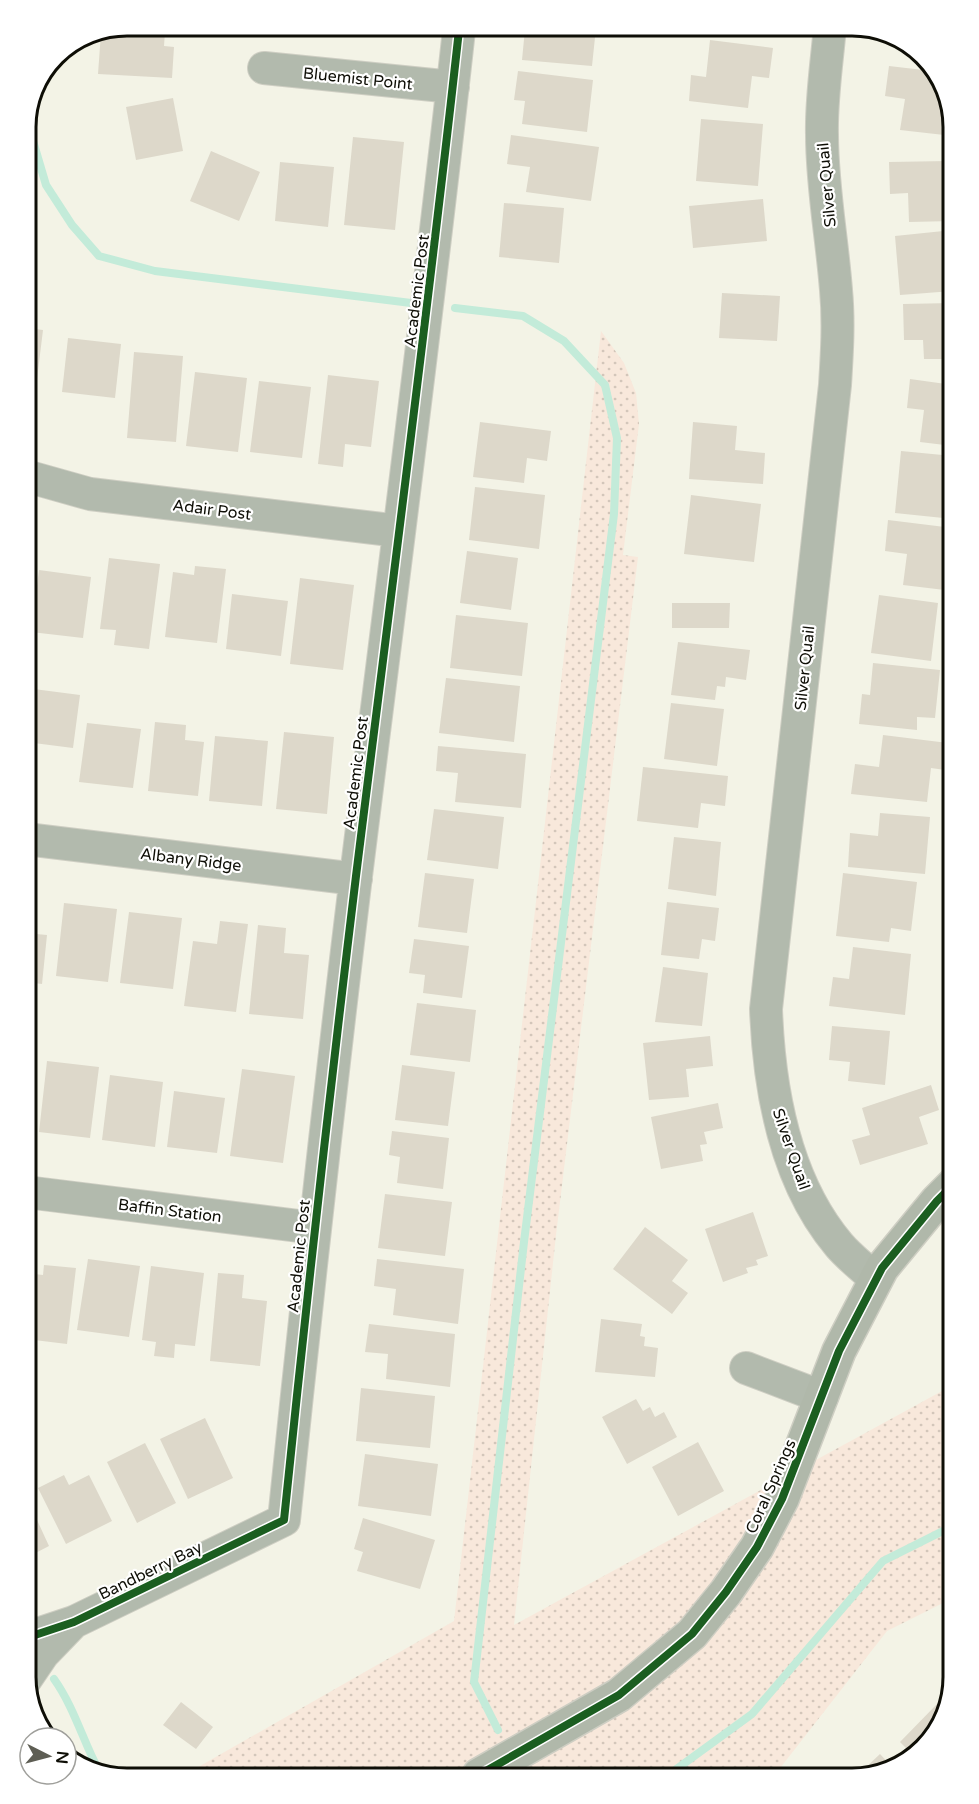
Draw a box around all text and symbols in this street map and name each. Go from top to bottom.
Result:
street label: Bluemist Point [302,63,414,95]
street label: Silver Quail [813,142,841,228]
street label: Academic Post [400,233,434,349]
street label: Adair Post [171,495,252,525]
street label: Silver Quail [791,625,819,711]
street label: Academic Post [339,715,373,831]
street label: Albany Ridge [139,844,243,876]
street label: Silver Quail [768,1106,814,1193]
street label: Baffin Station [117,1195,223,1227]
street label: Academic Post [283,1198,315,1314]
street label: Coral Springs [741,1436,801,1537]
street label: Bandberry Bay [95,1537,206,1605]
north arrow [18,1726,78,1786]
text: N [51,1750,73,1765]

